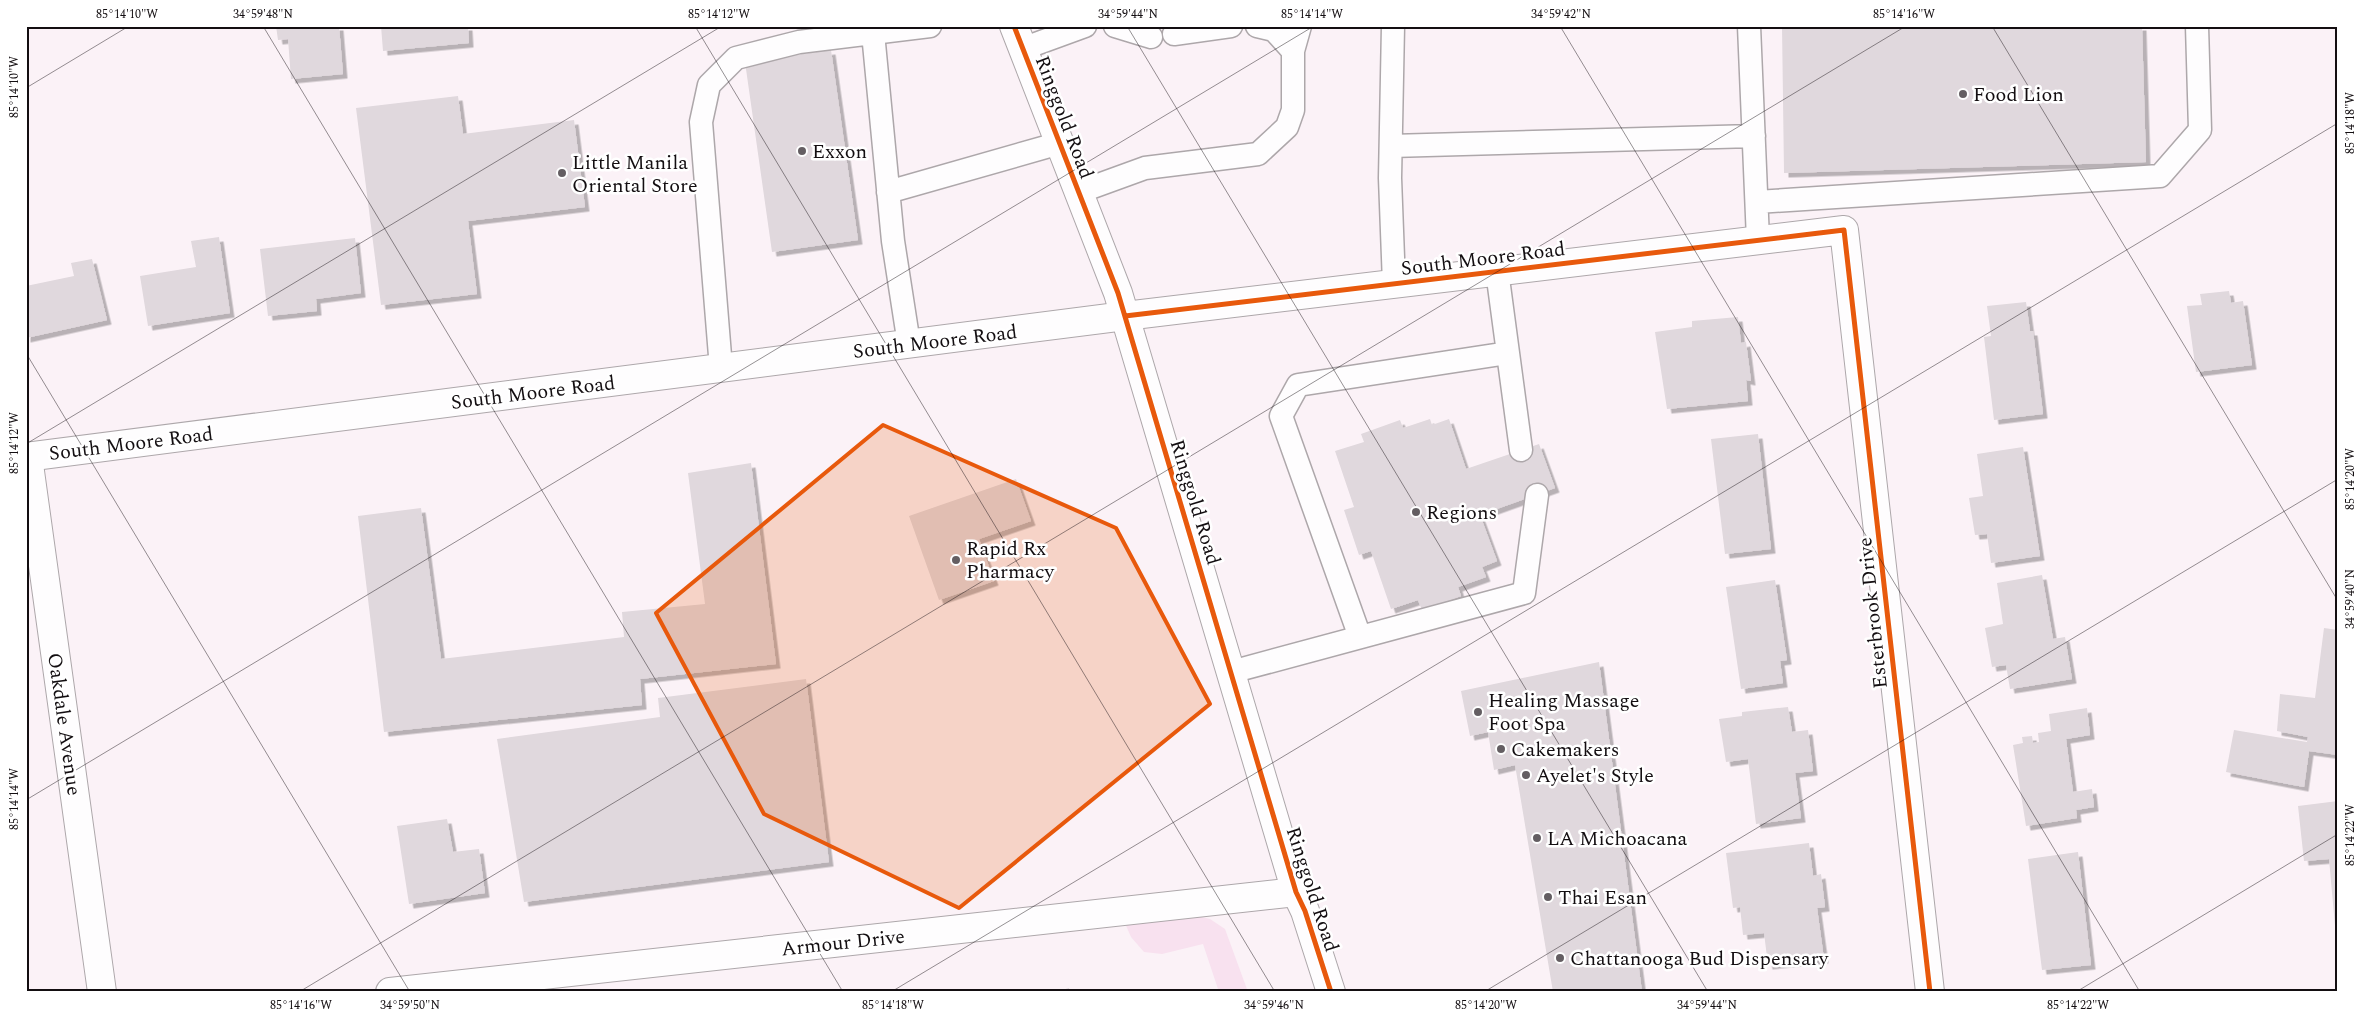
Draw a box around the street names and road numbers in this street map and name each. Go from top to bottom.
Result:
street label: Ringgold Road [1027,51,1101,184]
street label: South Moore Road [1399,234,1567,284]
street label: South Moore Road [851,317,1019,367]
street label: South Moore Road [449,368,617,418]
street label: South Moore Road [47,419,215,469]
street label: Ringgold Road [1162,436,1228,569]
street label: Esterbrook Drive [1850,536,1896,690]
street label: Oakdale Avenue [39,651,89,798]
street label: Ringgold Road [1278,823,1346,956]
street label: Armour Drive [780,922,906,964]

